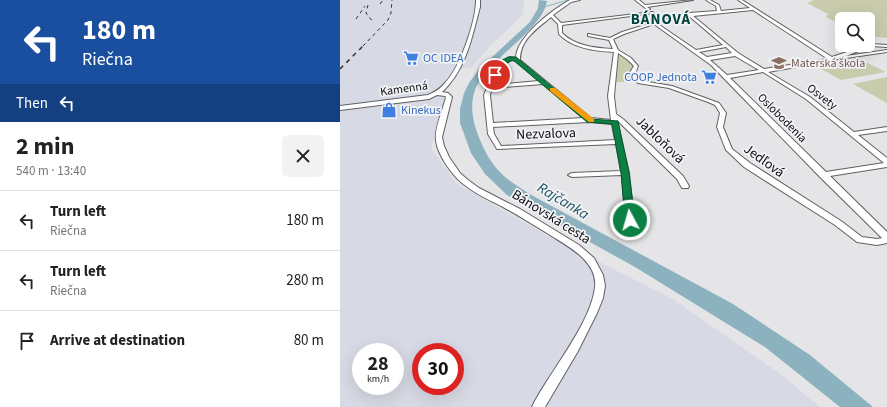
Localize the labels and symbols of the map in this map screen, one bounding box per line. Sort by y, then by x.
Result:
district label: BÁNOVÁ [631,9,691,30]
supermarket icon: OC IDEA [402,49,420,67]
place label: OC IDEA [423,50,464,67]
school or university icon: Materská škola [770,54,788,72]
place label: Materská škola [791,55,865,72]
pin [478,58,512,92]
supermarket icon: COOP Jednota [700,68,718,86]
place label: COOP Jednota [624,69,697,86]
street label: Kamenná [379,77,429,101]
street label: Osvety [803,80,841,114]
street label: Oslobodenia [753,89,811,147]
shop icon: Kinekus [380,101,398,119]
place label: Kinekus [401,102,441,119]
street label: Jabloňová [631,112,689,168]
street label: Nezvalova [516,123,576,145]
street label: Jedľová [740,139,788,183]
water label: Rajčanka [533,177,593,225]
street label: Bánovská cesta [508,185,594,249]
position arrow [609,199,651,241]
speed limit sign: 30 [412,343,464,395]

